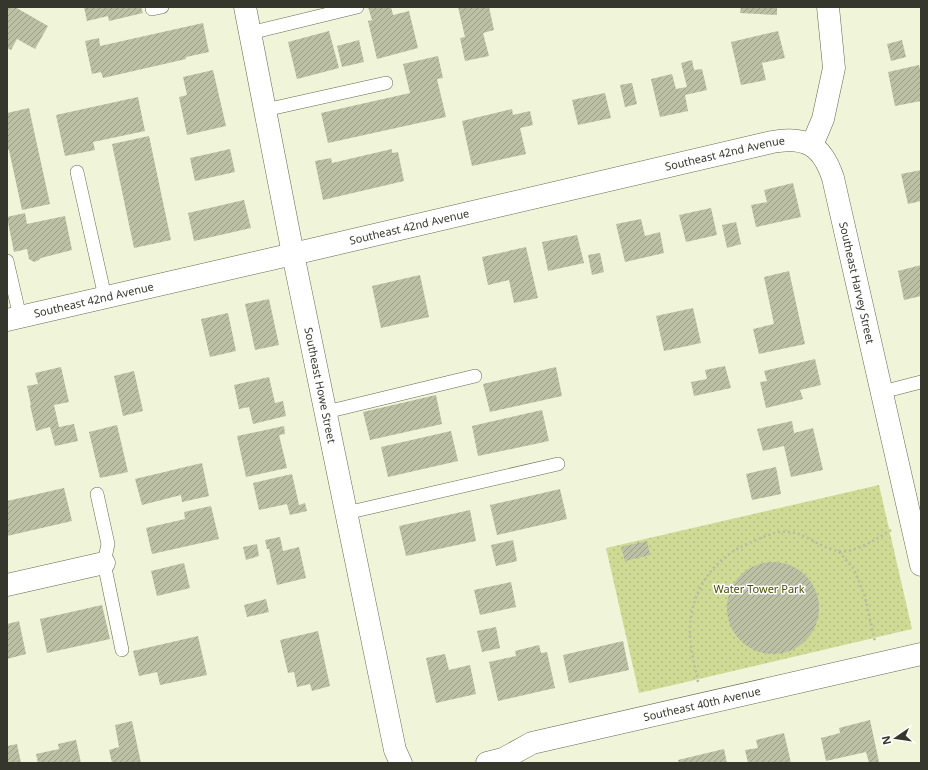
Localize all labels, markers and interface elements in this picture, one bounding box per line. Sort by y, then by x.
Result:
street label: Southeast 42nd Avenue [663,132,786,174]
street label: Southeast 42nd Avenue [348,205,471,248]
street label: Southeast Harvey Street [836,220,878,345]
street label: Southeast 42nd Avenue [32,278,155,321]
street label: Southeast Howe Street [301,326,340,444]
park label: Water Tower Park [713,581,805,596]
street label: Southeast 40th Avenue [642,683,762,724]
north arrow [876,718,916,758]
text: N [877,734,894,746]

